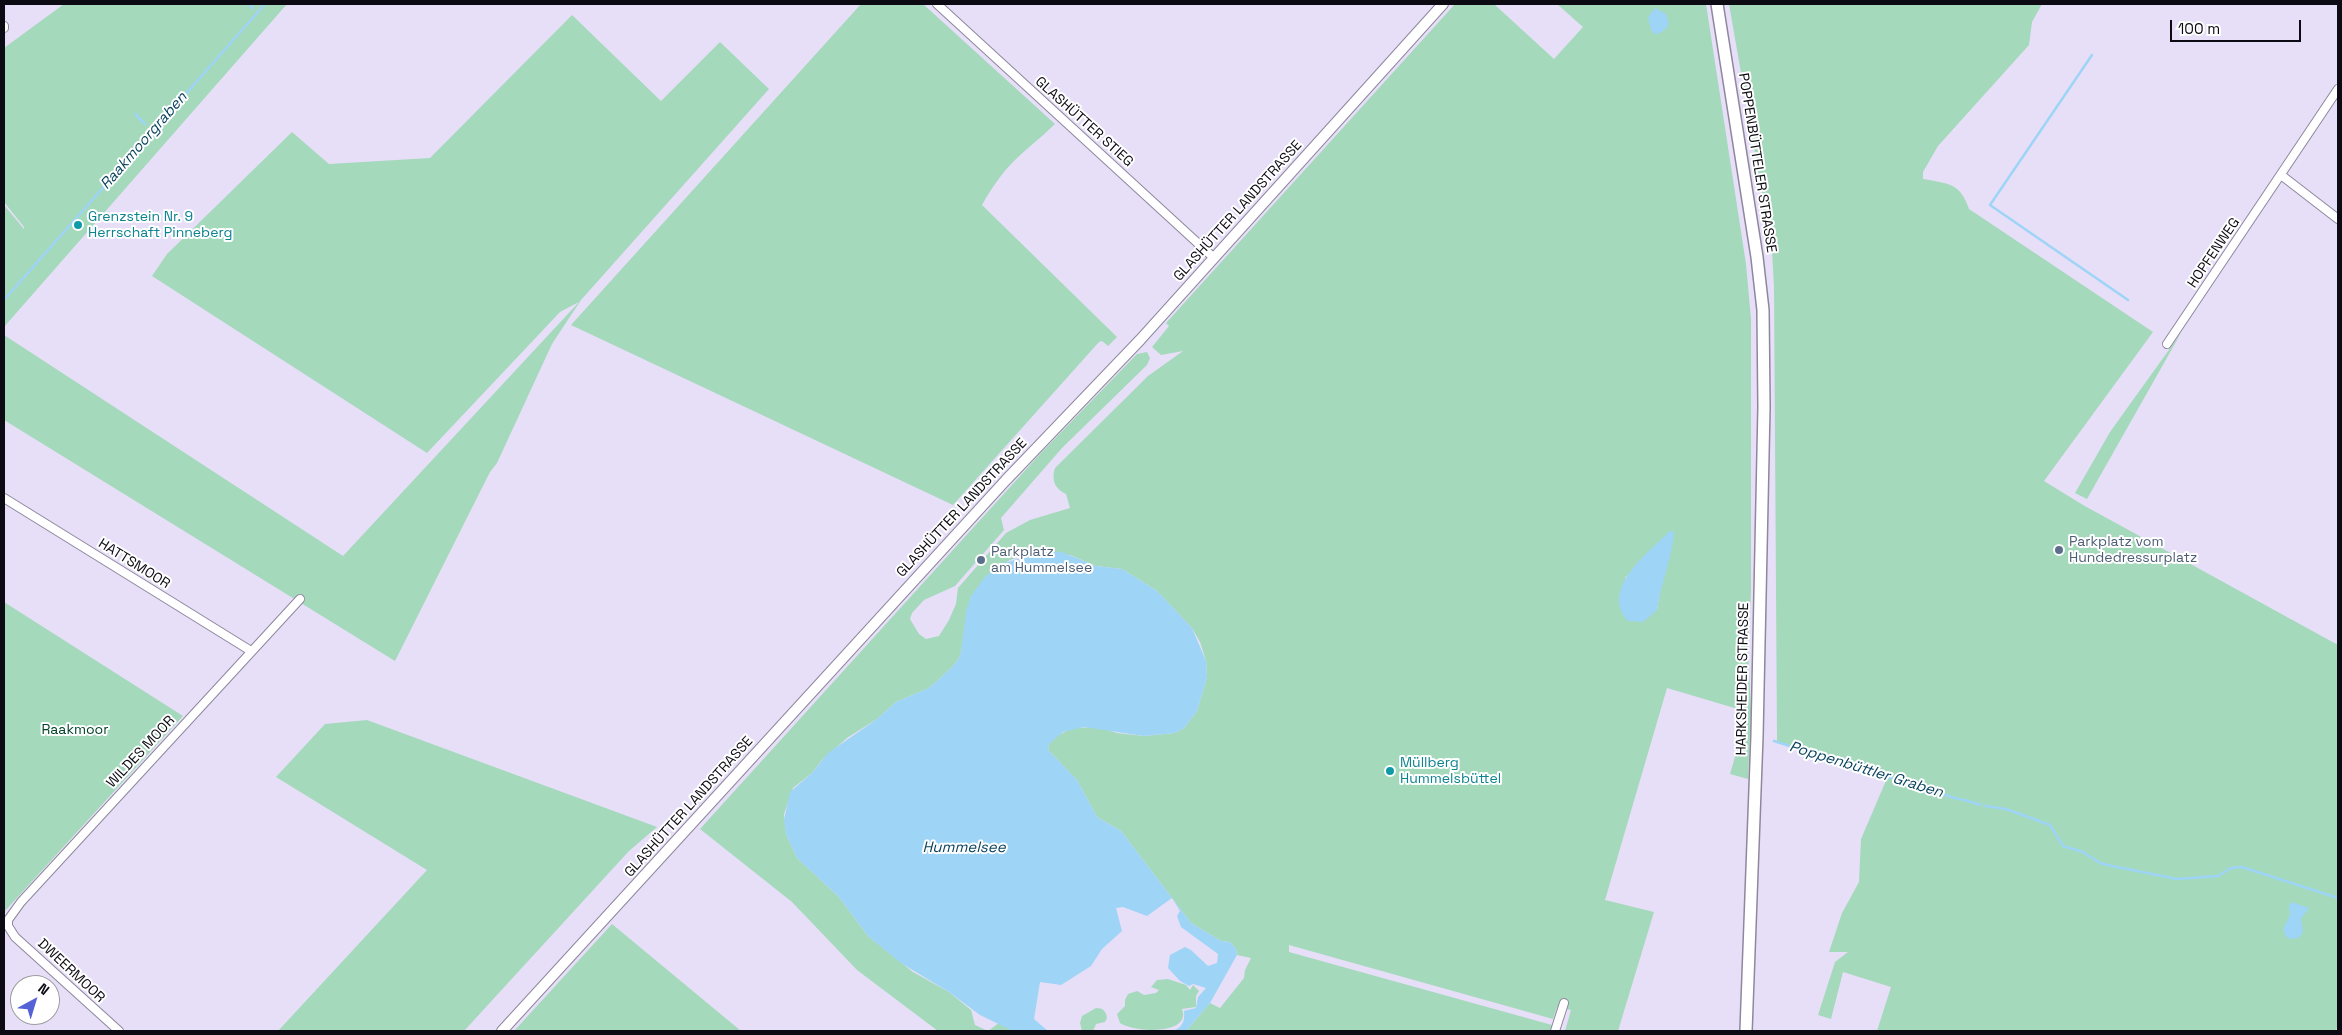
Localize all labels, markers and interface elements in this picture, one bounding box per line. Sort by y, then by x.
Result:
scale bar [2172,10,2303,42]
text: 100 m [2178,19,2220,38]
street label: POPPENBÜTTELER STRASSE [1734,72,1780,254]
street label: GLASHÜTTER STIEG [1031,73,1137,171]
water label: Raakmoorgraben [97,89,191,193]
street label: GLASHÜTTER LANDSTRASSE [1170,137,1306,285]
place label: Grenzstein Nr. 9 Herrschaft Pinneberg [88,209,232,242]
street label: HOPFENWEG [2184,215,2244,291]
marker: Grenzstein Nr. 9 Herrschaft Pinneberg [72,219,84,231]
street label: GLASHÜTTER LANDSTRASSE [893,435,1031,581]
place label: Parkplatz vom Hundedressurplatz [2069,534,2197,566]
street label: HATTSMOOR [95,535,173,593]
place label: Parkplatz am Hummelsee [991,544,1092,576]
marker: Parkplatz vom Hundedressurplatz [2053,544,2065,556]
marker: Parkplatz am Hummelsee [975,554,987,566]
street label: HARKSHEIDER STRASSE [1733,602,1753,756]
street label: WILDES MOOR [103,713,179,791]
park label: Raakmoor [41,722,109,738]
street label: GLASHÜTTER LANDSTRASSE [621,733,757,881]
water label: Poppenbüttler Graben [1787,738,1945,802]
place label: Müllberg Hummelsbüttel [1400,755,1501,788]
marker: Müllberg Hummelsbüttel [1384,765,1396,777]
water label: Hummelsee [922,839,1006,857]
street label: DWEERMOOR [34,936,108,1006]
north arrow [10,975,60,1025]
text: N [34,979,53,999]

